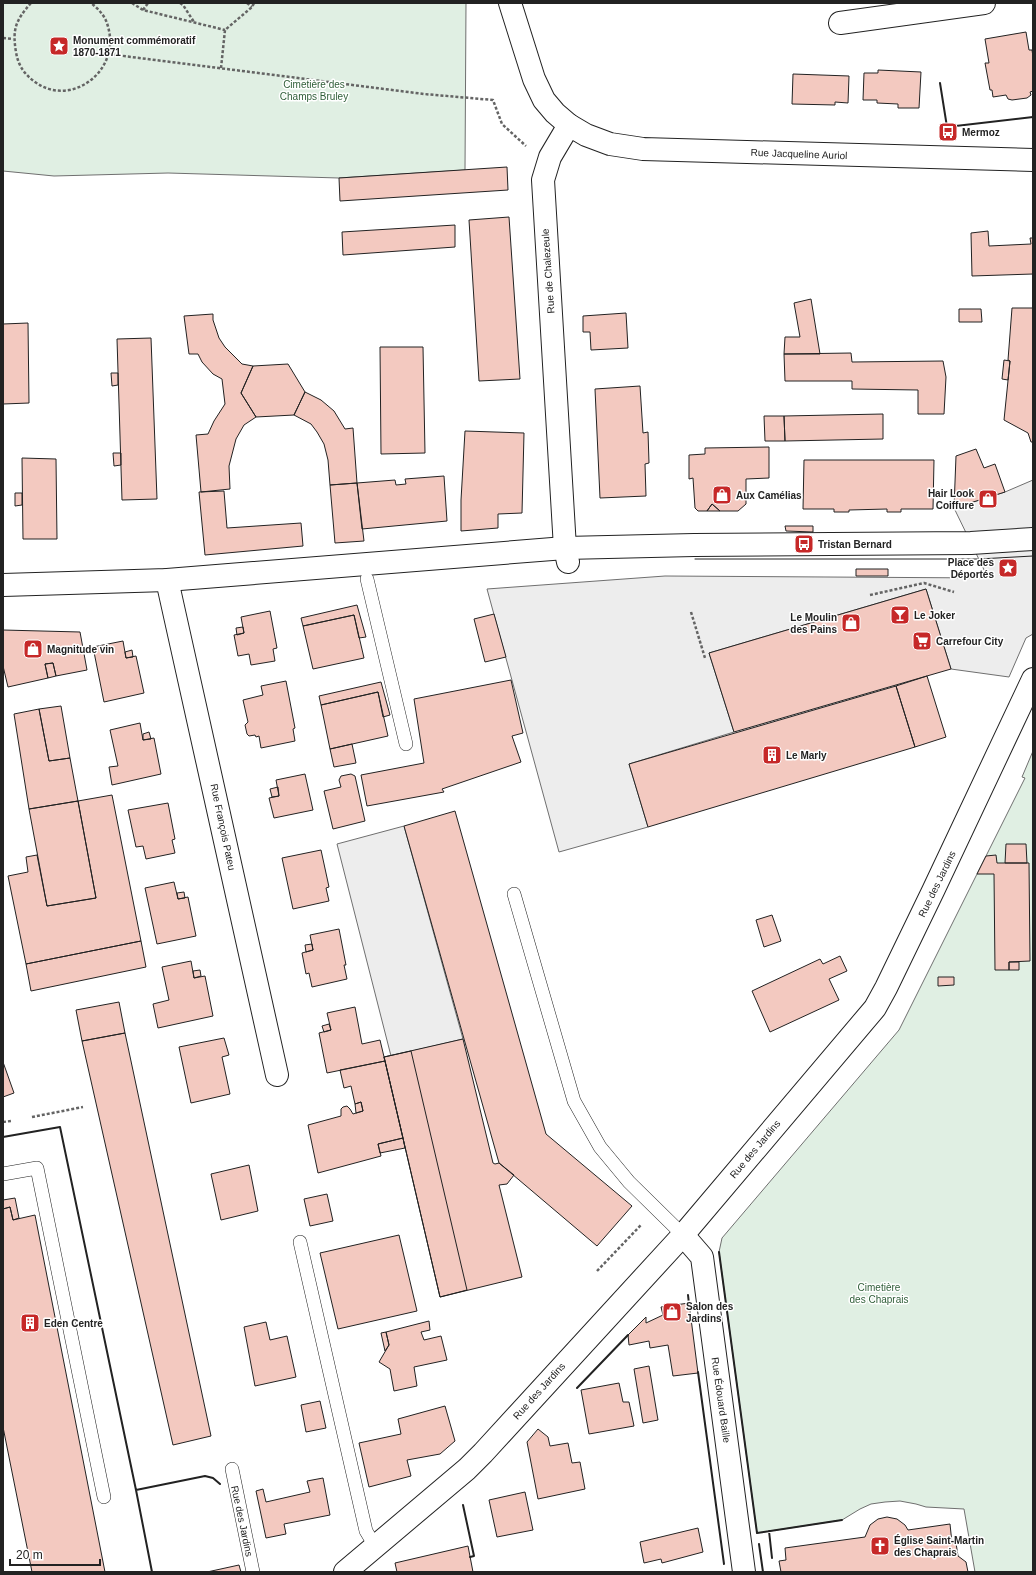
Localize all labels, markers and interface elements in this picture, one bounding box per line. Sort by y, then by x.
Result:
place icon: Monument commémoratif 1870-1871 [48,35,70,57]
place label: Monument commémoratif 1870-1871 [73,35,196,58]
park label: Cimetière des Champs Bruley [280,79,348,102]
bus stop icon: Mermoz [937,121,959,143]
place label: Mermoz [962,127,1000,138]
street label: Rue Jacqueline Auriol [750,147,848,161]
street label: Rue de Chalezeule [540,228,556,314]
shop icon: Aux Camélias [711,484,733,506]
place label: Hair Look Coiffure [928,488,974,511]
shop icon: Hair Look Coiffure [977,488,999,510]
place label: Aux Camélias [736,490,802,501]
bus stop icon: Tristan Bernard [793,533,815,555]
place label: Tristan Bernard [818,539,892,550]
place label: Place des Déportés [948,557,994,580]
place icon: Place des Déportés [997,557,1019,579]
bar icon: Le Joker [889,604,911,626]
place label: Le Joker [914,610,955,621]
place label: Le Moulin des Pains [790,612,837,635]
shop icon: Le Moulin des Pains [840,612,862,634]
supermarket icon: Carrefour City [911,630,933,652]
place label: Carrefour City [936,636,1004,647]
shop icon: Magnitude vin [22,638,44,660]
place label: Magnitude vin [47,644,114,655]
building icon: Le Marly [761,744,783,766]
place label: Le Marly [786,750,827,761]
street label: Rue François Pateu [208,783,238,871]
street label: Rue des Jardins [916,849,958,919]
street label: Rue des Jardins [728,1118,782,1180]
park label: Cimetière des Chaprais [850,1282,908,1305]
shop icon: Salon des Jardins [661,1301,683,1323]
place label: Salon des Jardins [686,1301,734,1324]
building icon: Eden Centre [19,1312,41,1334]
place label: Eden Centre [44,1318,103,1329]
street label: Rue Édouard Baille [710,1356,733,1444]
street label: Rue des Jardins [511,1360,567,1422]
street label: Rue des Jardins [229,1485,255,1557]
place label: Église Saint-Martin des Chaprais [894,1534,984,1558]
church icon: Église Saint-Martin des Chaprais [869,1535,891,1557]
scale bar [10,1541,100,1567]
text: 20 m [16,1548,43,1562]

